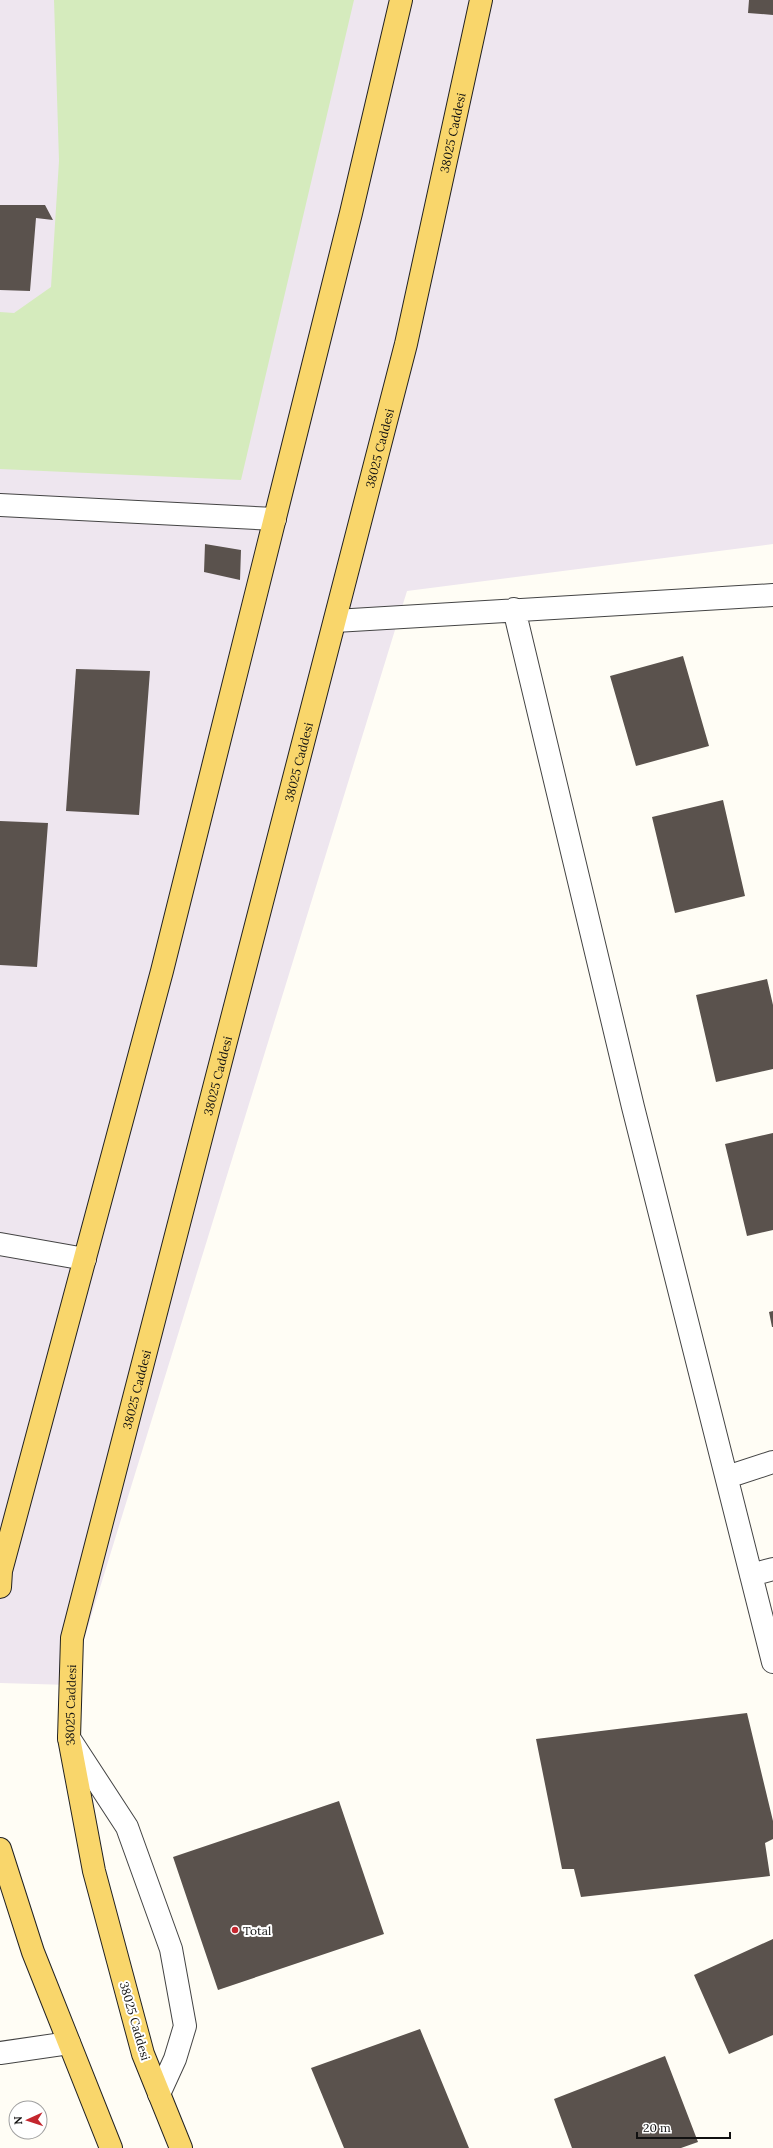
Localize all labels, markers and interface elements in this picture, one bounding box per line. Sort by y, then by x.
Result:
street label: 38025 Caddesi [436,91,468,174]
street label: 38025 Caddesi [362,407,397,489]
street label: 38025 Caddesi [281,721,316,803]
street label: 38025 Caddesi [200,1034,235,1117]
street label: 38025 Caddesi [119,1348,154,1431]
street label: 38025 Caddesi [61,1664,79,1747]
place label: Total [243,1923,271,1938]
marker: Total [230,1925,240,1935]
street label: 38025 Caddesi [117,1980,153,2062]
north arrow [8,2100,48,2140]
scale bar [637,2114,730,2140]
text: N [11,2115,25,2125]
text: 20 m [643,2120,671,2135]

